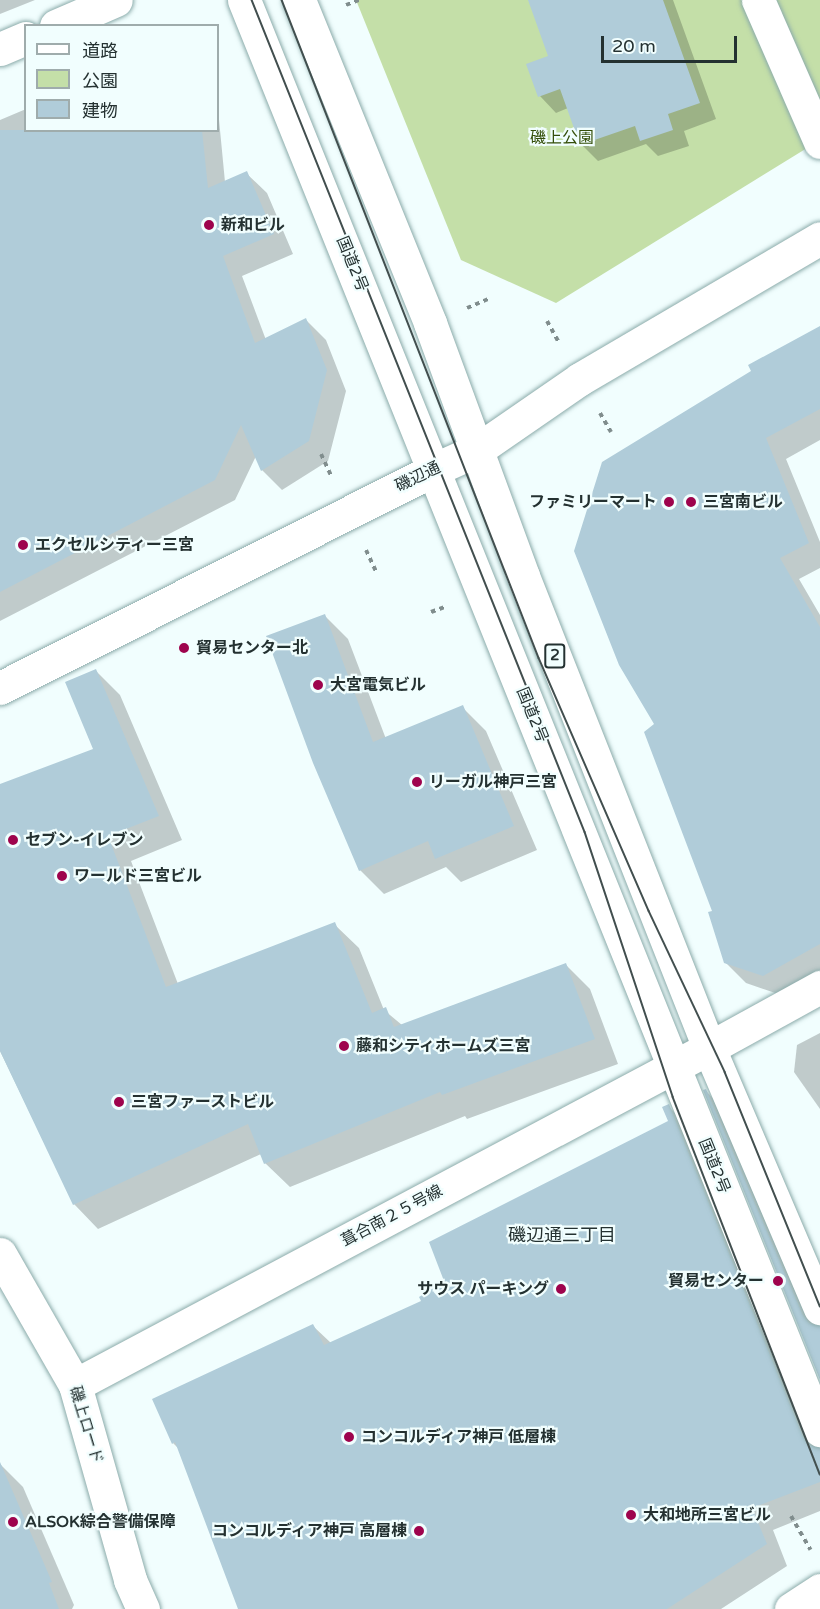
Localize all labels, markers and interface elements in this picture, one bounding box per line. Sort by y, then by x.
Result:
legend [24,24,219,132]
scale bar [604,24,740,62]
text: 20 m [612,35,656,57]
text: 道路 [82,40,118,62]
text: 公園 [82,70,118,92]
text: 建物 [82,100,118,122]
park label: 磯上公園 [530,128,594,148]
place label: 新和ビル [221,215,285,235]
marker: 新和ビル [202,218,216,232]
street label: 国道2号 [332,233,372,295]
street label: 磯辺通 [392,458,444,496]
place label: ファミリーマート [529,492,657,512]
place label: 三宮南ビル [703,492,783,512]
marker: ファミリーマート [662,495,676,509]
marker: 三宮南ビル [684,495,698,509]
place label: エクセルシティー三宮 [35,535,195,555]
marker: エクセルシティー三宮 [16,538,30,552]
place label: 貿易センター北 [196,638,308,658]
marker: 貿易センター北 [177,641,191,655]
road number: 2 [543,644,567,668]
place label: 大宮電気ビル [330,675,426,695]
marker: 大宮電気ビル [311,678,325,692]
street label: 国道2号 [512,684,552,746]
place label: リーガル神戸三宮 [429,772,557,792]
marker: リーガル神戸三宮 [410,775,424,789]
place label: セブン-イレブン [25,830,144,850]
marker: セブン-イレブン [6,833,20,847]
place label: ワールド三宮ビル [74,866,202,886]
marker: ワールド三宮ビル [55,869,69,883]
place label: 藤和シティホームズ三宮 [356,1036,532,1056]
marker: 藤和シティホームズ三宮 [337,1039,351,1053]
place label: 三宮ファーストビル [131,1092,275,1112]
marker: 三宮ファーストビル [112,1095,126,1109]
street label: 国道2号 [694,1135,734,1197]
street label: 葺合南２５号線 [338,1181,446,1251]
district label: 磯辺通三丁目 [508,1224,616,1246]
place label: 貿易センター [668,1271,764,1291]
marker: 貿易センター [769,1272,787,1290]
place label: サウス パーキング [417,1279,549,1299]
marker: サウス パーキング [554,1282,568,1296]
street label: 磯上ロード [65,1384,107,1466]
place label: コンコルディア神戸 低層棟 [361,1427,557,1447]
marker: コンコルディア神戸 低層棟 [342,1430,356,1444]
place label: 大和地所三宮ビル [643,1505,771,1525]
marker: 大和地所三宮ビル [624,1508,638,1522]
place label: ALSOK綜合警備保障 [25,1512,176,1532]
marker: ALSOK綜合警備保障 [6,1515,20,1529]
place label: コンコルディア神戸 高層棟 [211,1521,407,1541]
marker: コンコルディア神戸 高層棟 [412,1524,426,1538]

